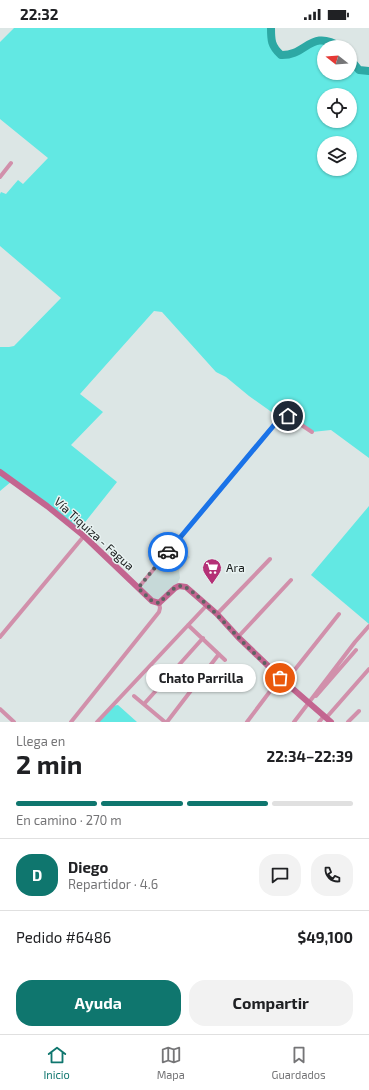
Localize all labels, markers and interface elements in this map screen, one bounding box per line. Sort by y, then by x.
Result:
text: 22:32 [20,5,59,23]
north arrow [317,40,357,80]
map controls [317,40,357,176]
button: locate [317,88,357,128]
button: layers [317,136,357,176]
pin [271,399,305,433]
icon: home [277,405,299,427]
street label: Vía Tiquiza - Fagua [52,494,137,573]
courier [148,532,188,572]
icon: car [157,541,179,563]
supermarket icon: Ara [201,557,223,585]
place label: Ara [226,560,245,574]
pin [263,661,297,695]
callout: Chato Parrilla [146,664,256,692]
icon: bag [269,667,291,689]
text: Chato Parrilla [159,670,243,686]
text: Llega en [16,733,65,749]
text: 22:34–22:39 [267,747,353,765]
text: 2 min [16,748,82,779]
text: En camino · 270 m [16,812,122,828]
button: chat [259,854,301,896]
button: phone [311,854,353,896]
text: Diego [68,858,108,876]
text: D [32,866,42,884]
text: Repartidor · 4.6 [68,876,158,892]
text: Pedido #6486 [16,928,111,946]
text: $49,100 [298,928,353,946]
button: Ayuda [16,980,181,1026]
button: Compartir [189,980,353,1026]
tab: Inicio [43,1044,70,1081]
tab: Mapa [157,1044,185,1081]
tab: Guardados [272,1044,326,1081]

